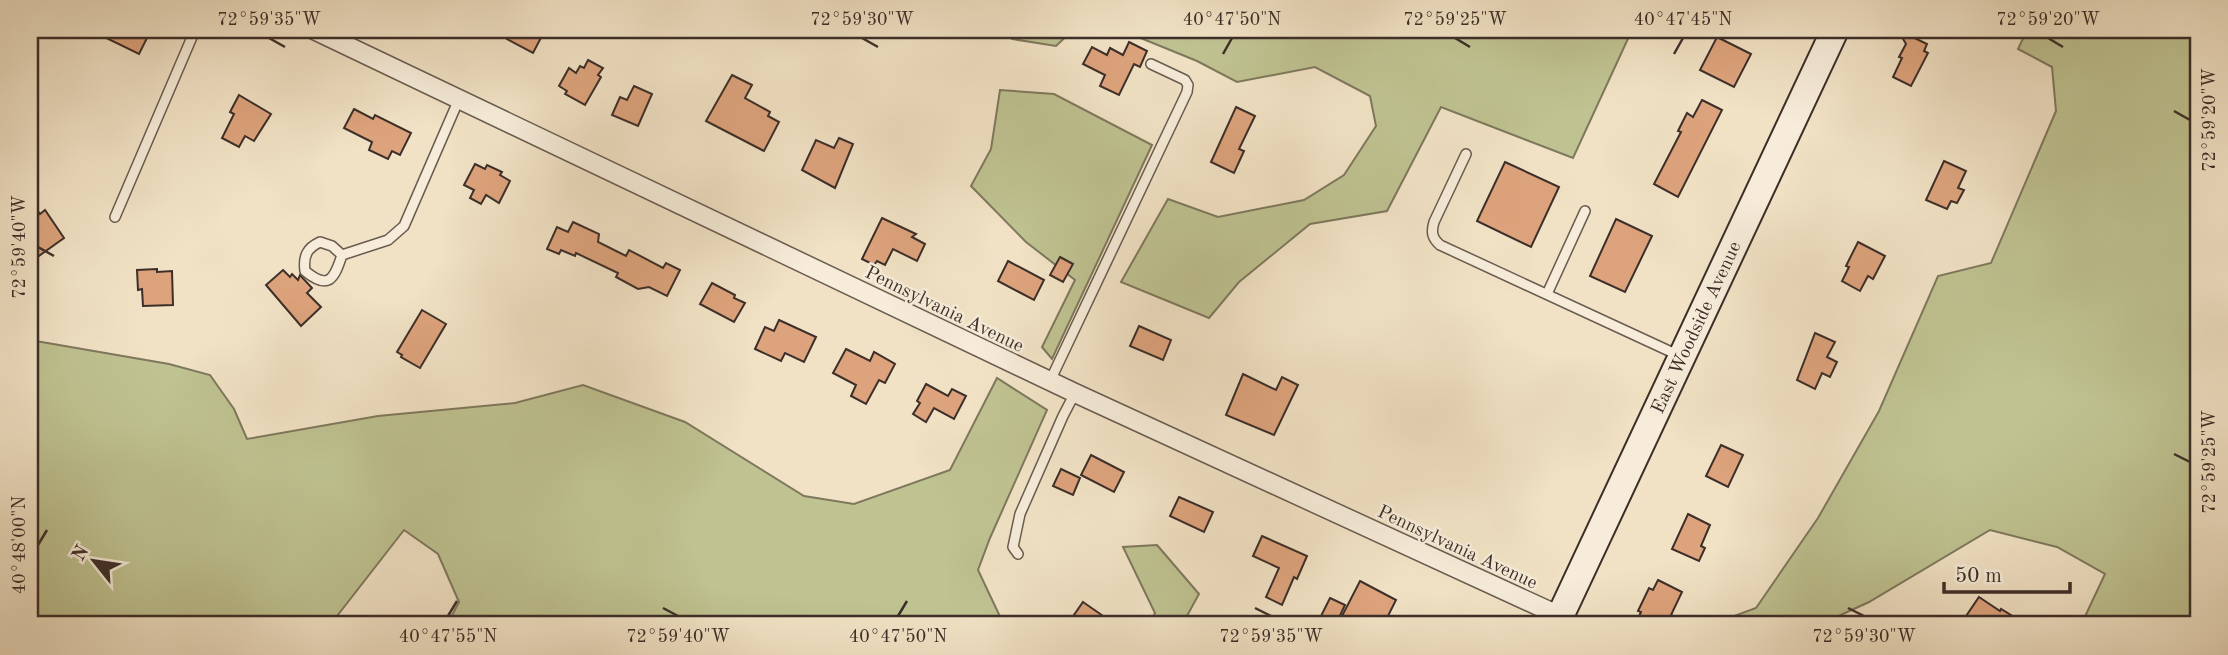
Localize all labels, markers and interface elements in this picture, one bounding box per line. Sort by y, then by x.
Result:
text: 72°59'35"W [217,11,321,29]
text: 72°59'30"W [810,11,914,29]
text: 40°47'50"N [1183,11,1281,29]
text: 72°59'25"W [1403,11,1507,29]
text: 40°47'45"N [1634,11,1732,29]
text: 72°59'20"W [1996,11,2100,29]
text: 72°59'20"W [2201,68,2219,172]
text: 72°59'40"W [11,195,29,299]
street label: East Woodside Avenue [1649,239,1746,417]
street label: Pennsylvania Avenue [862,264,1026,357]
text: 72°59'25"W [2201,410,2219,514]
text: 40°48'00"N [11,496,29,594]
street label: Pennsylvania Avenue [1374,503,1540,594]
north arrow [60,526,130,596]
text: N [70,542,94,565]
scale bar [1944,550,2070,594]
text: 50 m [1955,566,2002,587]
text: 40°47'55"N [399,628,497,646]
text: 72°59'40"W [626,628,730,646]
text: 40°47'50"N [849,628,947,646]
text: 72°59'35"W [1219,628,1323,646]
text: 72°59'30"W [1812,628,1916,646]

